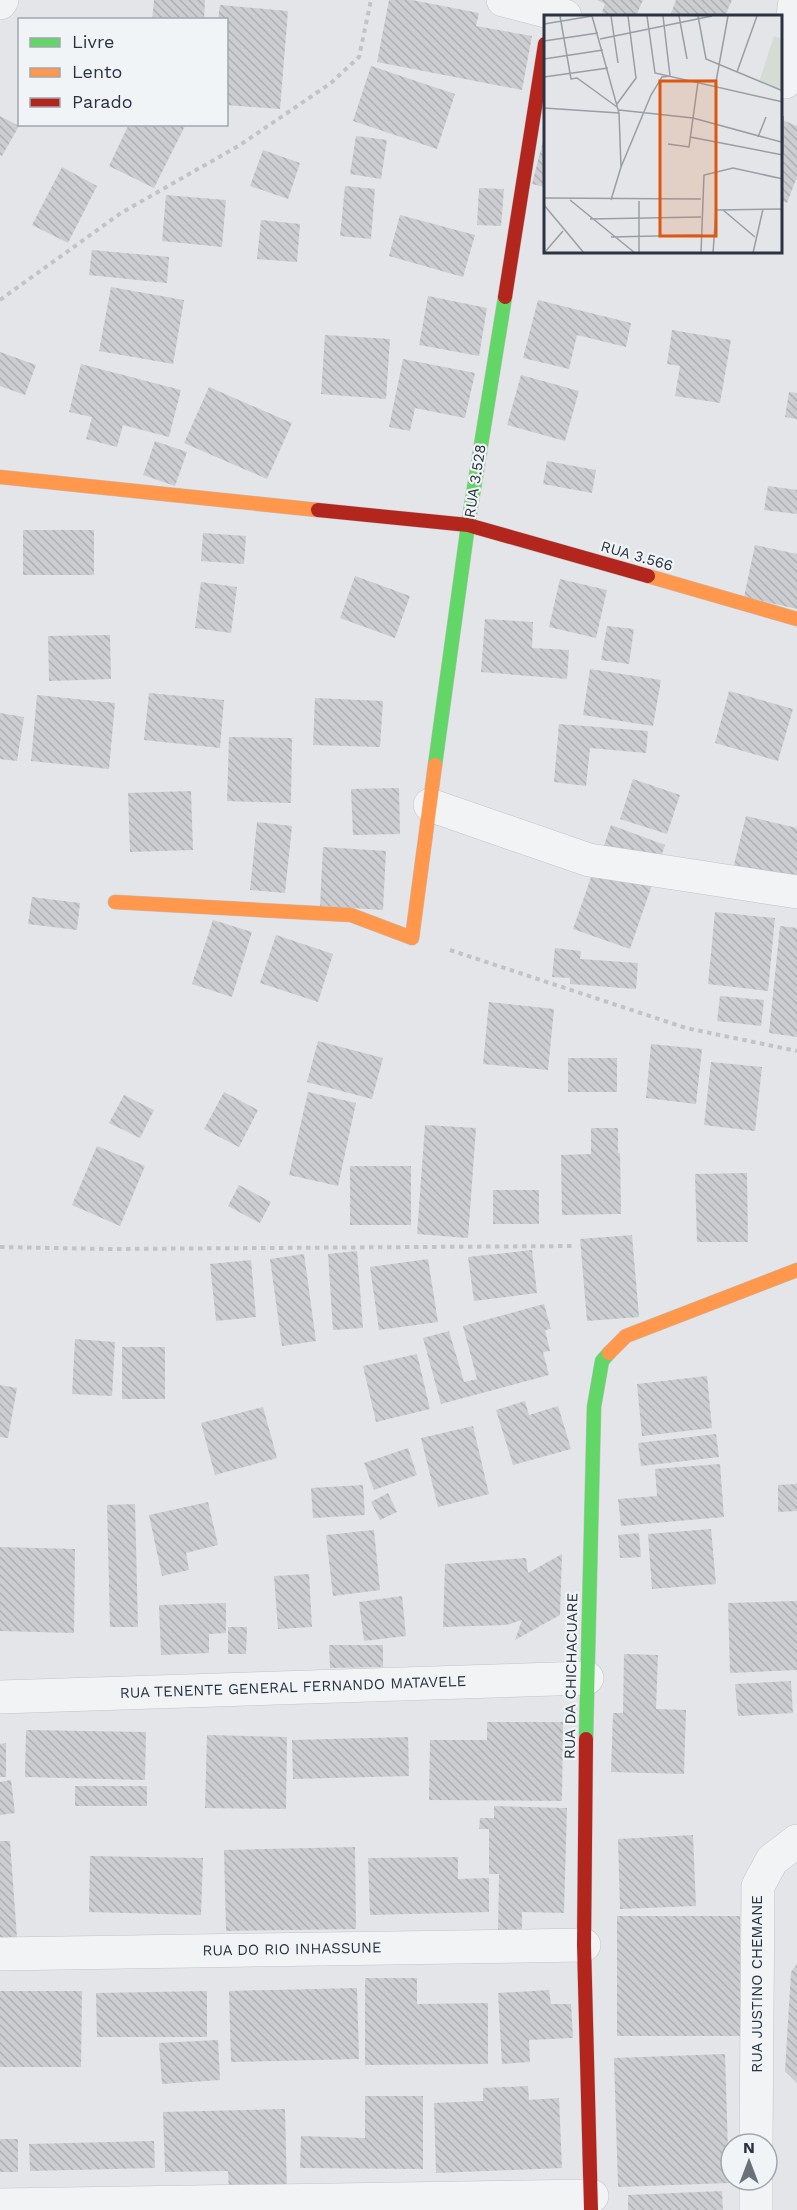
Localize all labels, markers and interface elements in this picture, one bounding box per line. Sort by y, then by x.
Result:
inset map [544,15,782,254]
legend [18,18,228,126]
text: Livre [72,31,114,52]
text: Lento [72,61,122,82]
text: Parado [72,91,133,112]
street label: RUA 3.528 [460,443,490,519]
street label: RUA 3.566 [599,537,675,575]
street label: RUA DA CHICHACUARE [561,1593,581,1759]
street label: RUA TENENTE GENERAL FERNANDO MATAVELE [120,1672,466,1702]
street label: RUA JUSTINO CHEMANE [748,1895,766,2073]
street label: RUA DO RIO INHASSUNE [202,1938,382,1960]
north arrow [719,2132,779,2192]
text: N [743,2138,755,2157]

